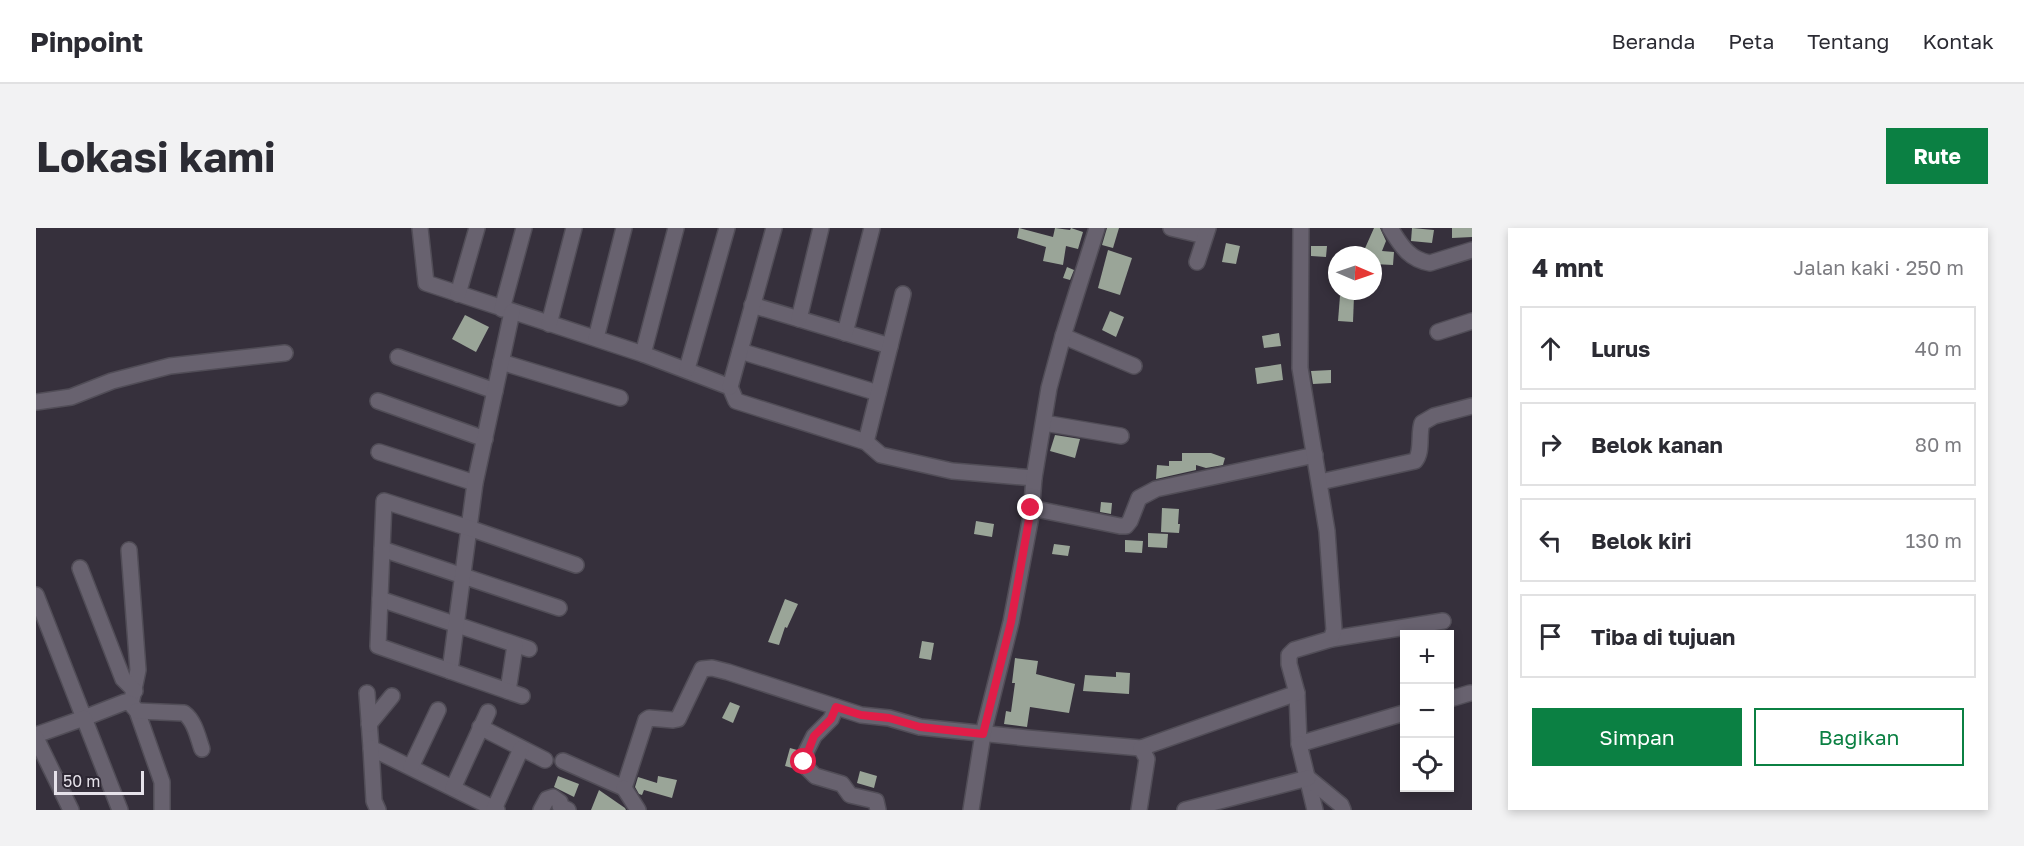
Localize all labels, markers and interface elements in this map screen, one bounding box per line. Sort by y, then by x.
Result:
text: Pinpoint [30,25,143,58]
text: Beranda [1612,28,1695,54]
text: Peta [1728,28,1774,54]
text: Tentang [1807,28,1889,54]
text: Kontak [1922,28,1994,54]
button: Rute [1886,128,1988,184]
text: Lokasi kami [36,131,276,181]
north arrow [1328,246,1382,300]
text: 4 mnt [1532,252,1604,283]
text: Jalan kaki · 250 m [1793,255,1964,279]
icon: ahead [1534,332,1567,365]
text: Lurus [1591,335,1650,362]
text: 40 m [1915,336,1962,360]
icon: right [1534,428,1567,461]
text: Belok kanan [1591,431,1723,458]
text: 80 m [1915,432,1962,456]
route end [1017,494,1043,520]
icon: left [1534,524,1567,557]
text: Belok kiri [1591,527,1692,554]
text: 130 m [1906,528,1962,552]
icon: arrive [1534,620,1567,653]
text: Tiba di tujuan [1591,623,1735,650]
map controls [1400,630,1454,792]
button: + [1400,630,1454,684]
button: − [1400,684,1454,738]
button: Simpan [1532,708,1742,766]
button: Bagikan [1754,708,1964,766]
button: locate [1400,738,1454,792]
route start [790,748,816,774]
scale bar [54,768,144,796]
text: 50 m [63,771,100,791]

